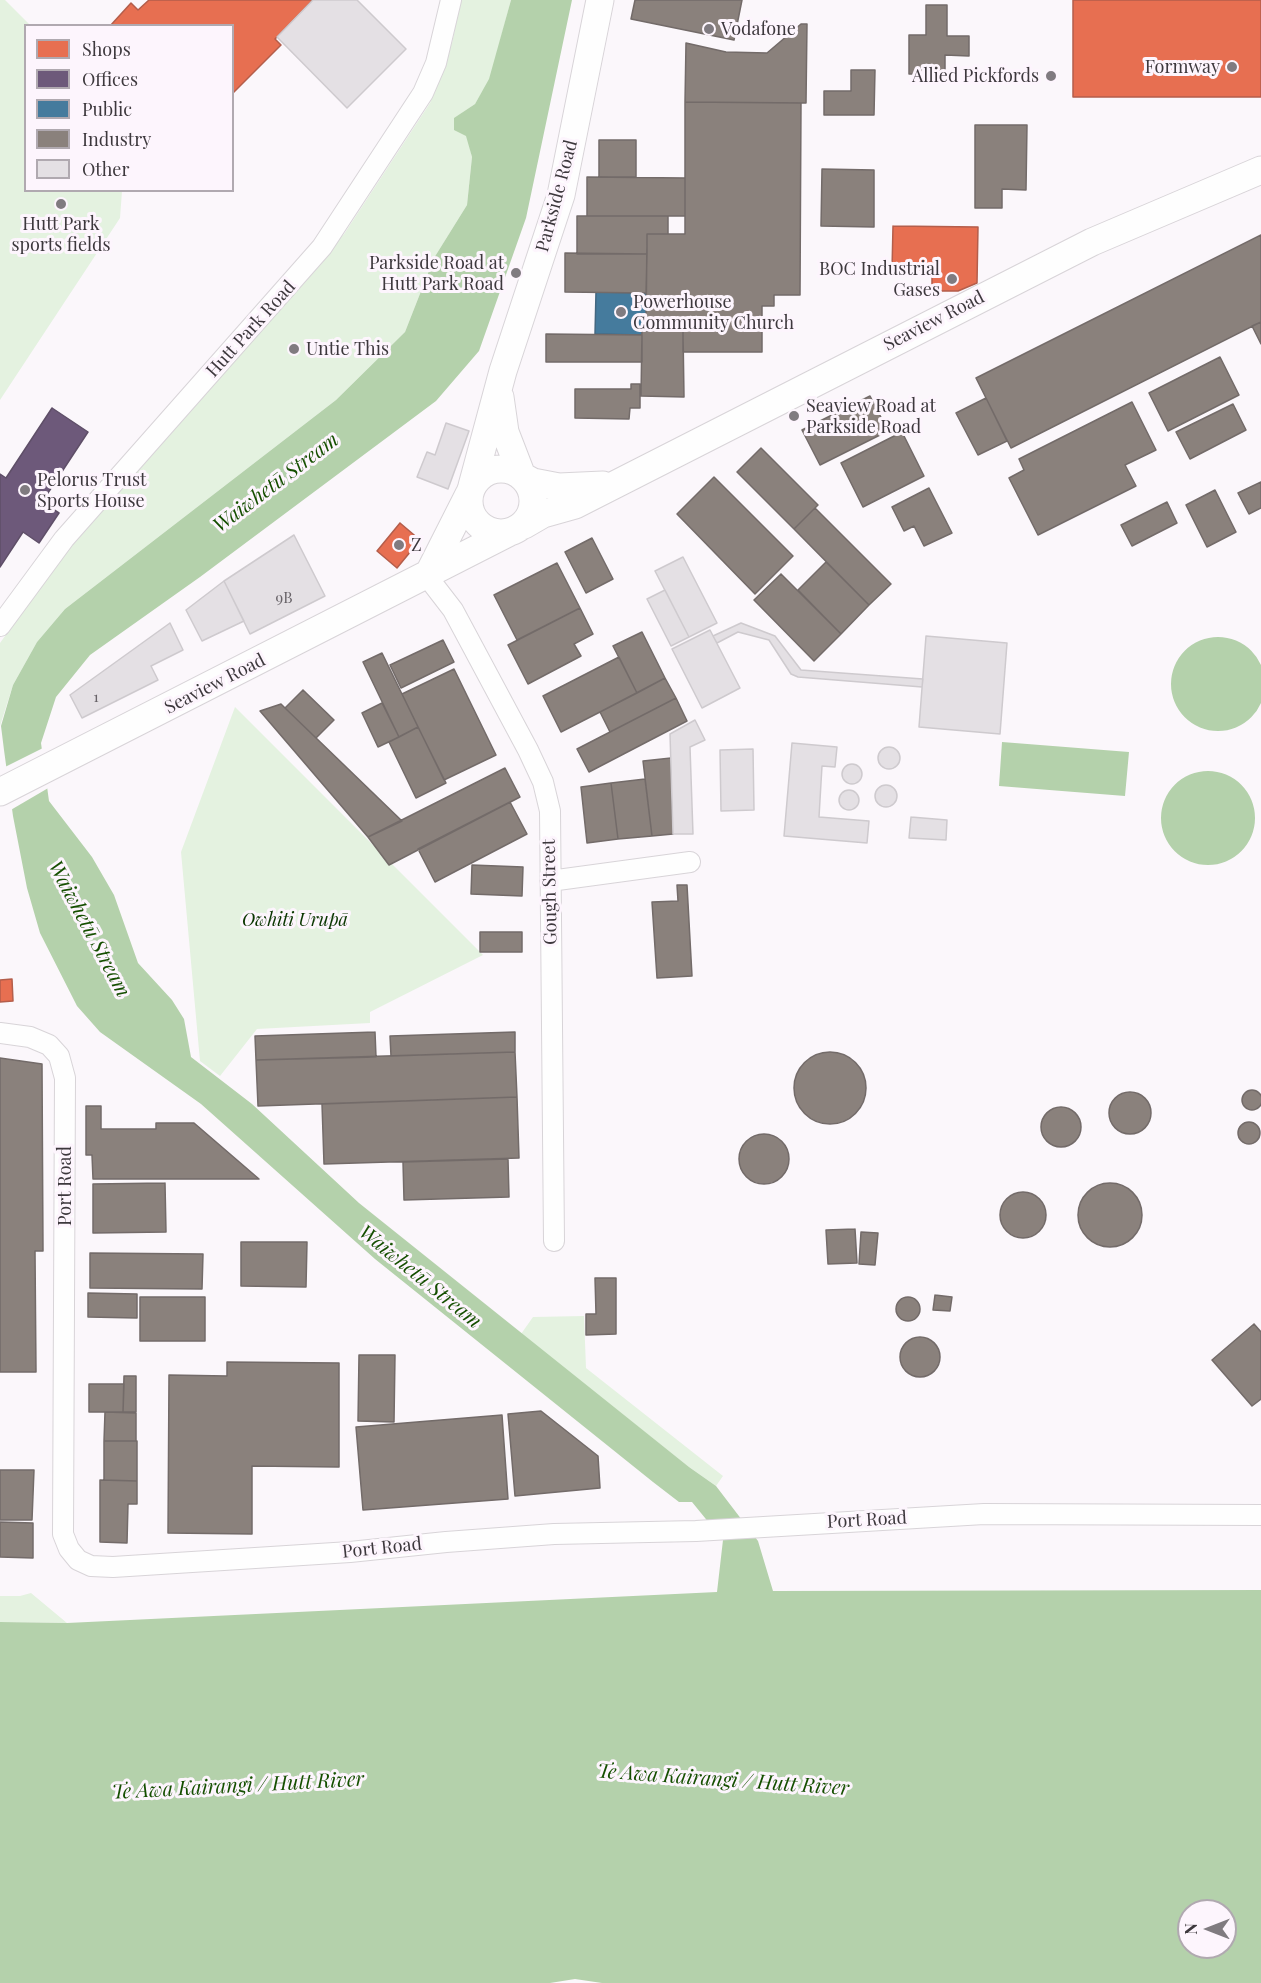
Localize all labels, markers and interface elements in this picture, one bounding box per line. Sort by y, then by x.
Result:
place label: Vodafone [721,18,796,40]
marker: Vodafone [702,22,716,36]
legend [24,24,234,192]
text: Shops [82,37,131,61]
place label: Formway [1145,56,1220,78]
marker: Formway [1225,60,1239,74]
place label: Allied Pickfords [912,65,1039,87]
text: Offices [82,67,138,91]
marker: Allied Pickfords [1044,69,1058,83]
text: Public [82,97,132,121]
text: Industry [82,127,151,151]
street label: Parkside Road [532,138,582,254]
text: Other [82,157,129,181]
marker: Hutt Park sports fields [54,197,68,211]
place label: Hutt Park sports fields [11,213,111,256]
place label: Parkside Road at Hutt Park Road [369,252,504,294]
place label: BOC Industrial Gases [819,258,940,300]
marker: Parkside Road at Hutt Park Road [509,266,523,280]
marker: BOC Industrial Gases [945,272,959,286]
street label: Hutt Park Road [202,276,300,382]
street label: Seaview Road [880,286,988,356]
place label: Powerhouse Community Church [633,291,794,334]
marker: Powerhouse Community Church [614,305,628,319]
place label: Untie This [306,338,389,360]
marker: Untie This [287,342,301,356]
place label: Seaview Road at Parkside Road [806,395,936,438]
marker: Seaview Road at Parkside Road [787,409,801,423]
water label: Waiwhetū Stream [209,428,343,538]
place label: Pelorus Trust Sports House [37,469,146,512]
marker: Pelorus Trust Sports House [18,483,32,497]
place label: Z [411,534,422,556]
marker: Z [392,538,406,552]
house number: 9B [276,589,292,607]
street label: Seaview Road [161,649,269,719]
house number: 1 [93,688,99,706]
street label: Gough Street [538,839,562,945]
water label: Waiwhetū Stream [43,857,135,1001]
park label: Owhiti Urupā [242,909,348,931]
street label: Port Road [54,1146,76,1226]
water label: Waiwhetū Stream [354,1220,486,1334]
street label: Port Road [826,1507,908,1533]
street label: Port Road [341,1533,423,1563]
water label: Te Awa Kairangi / Hutt River [596,1759,850,1801]
water label: Te Awa Kairangi / Hutt River [111,1767,365,1805]
north arrow [1177,1899,1237,1959]
text: N [1180,1923,1201,1935]

